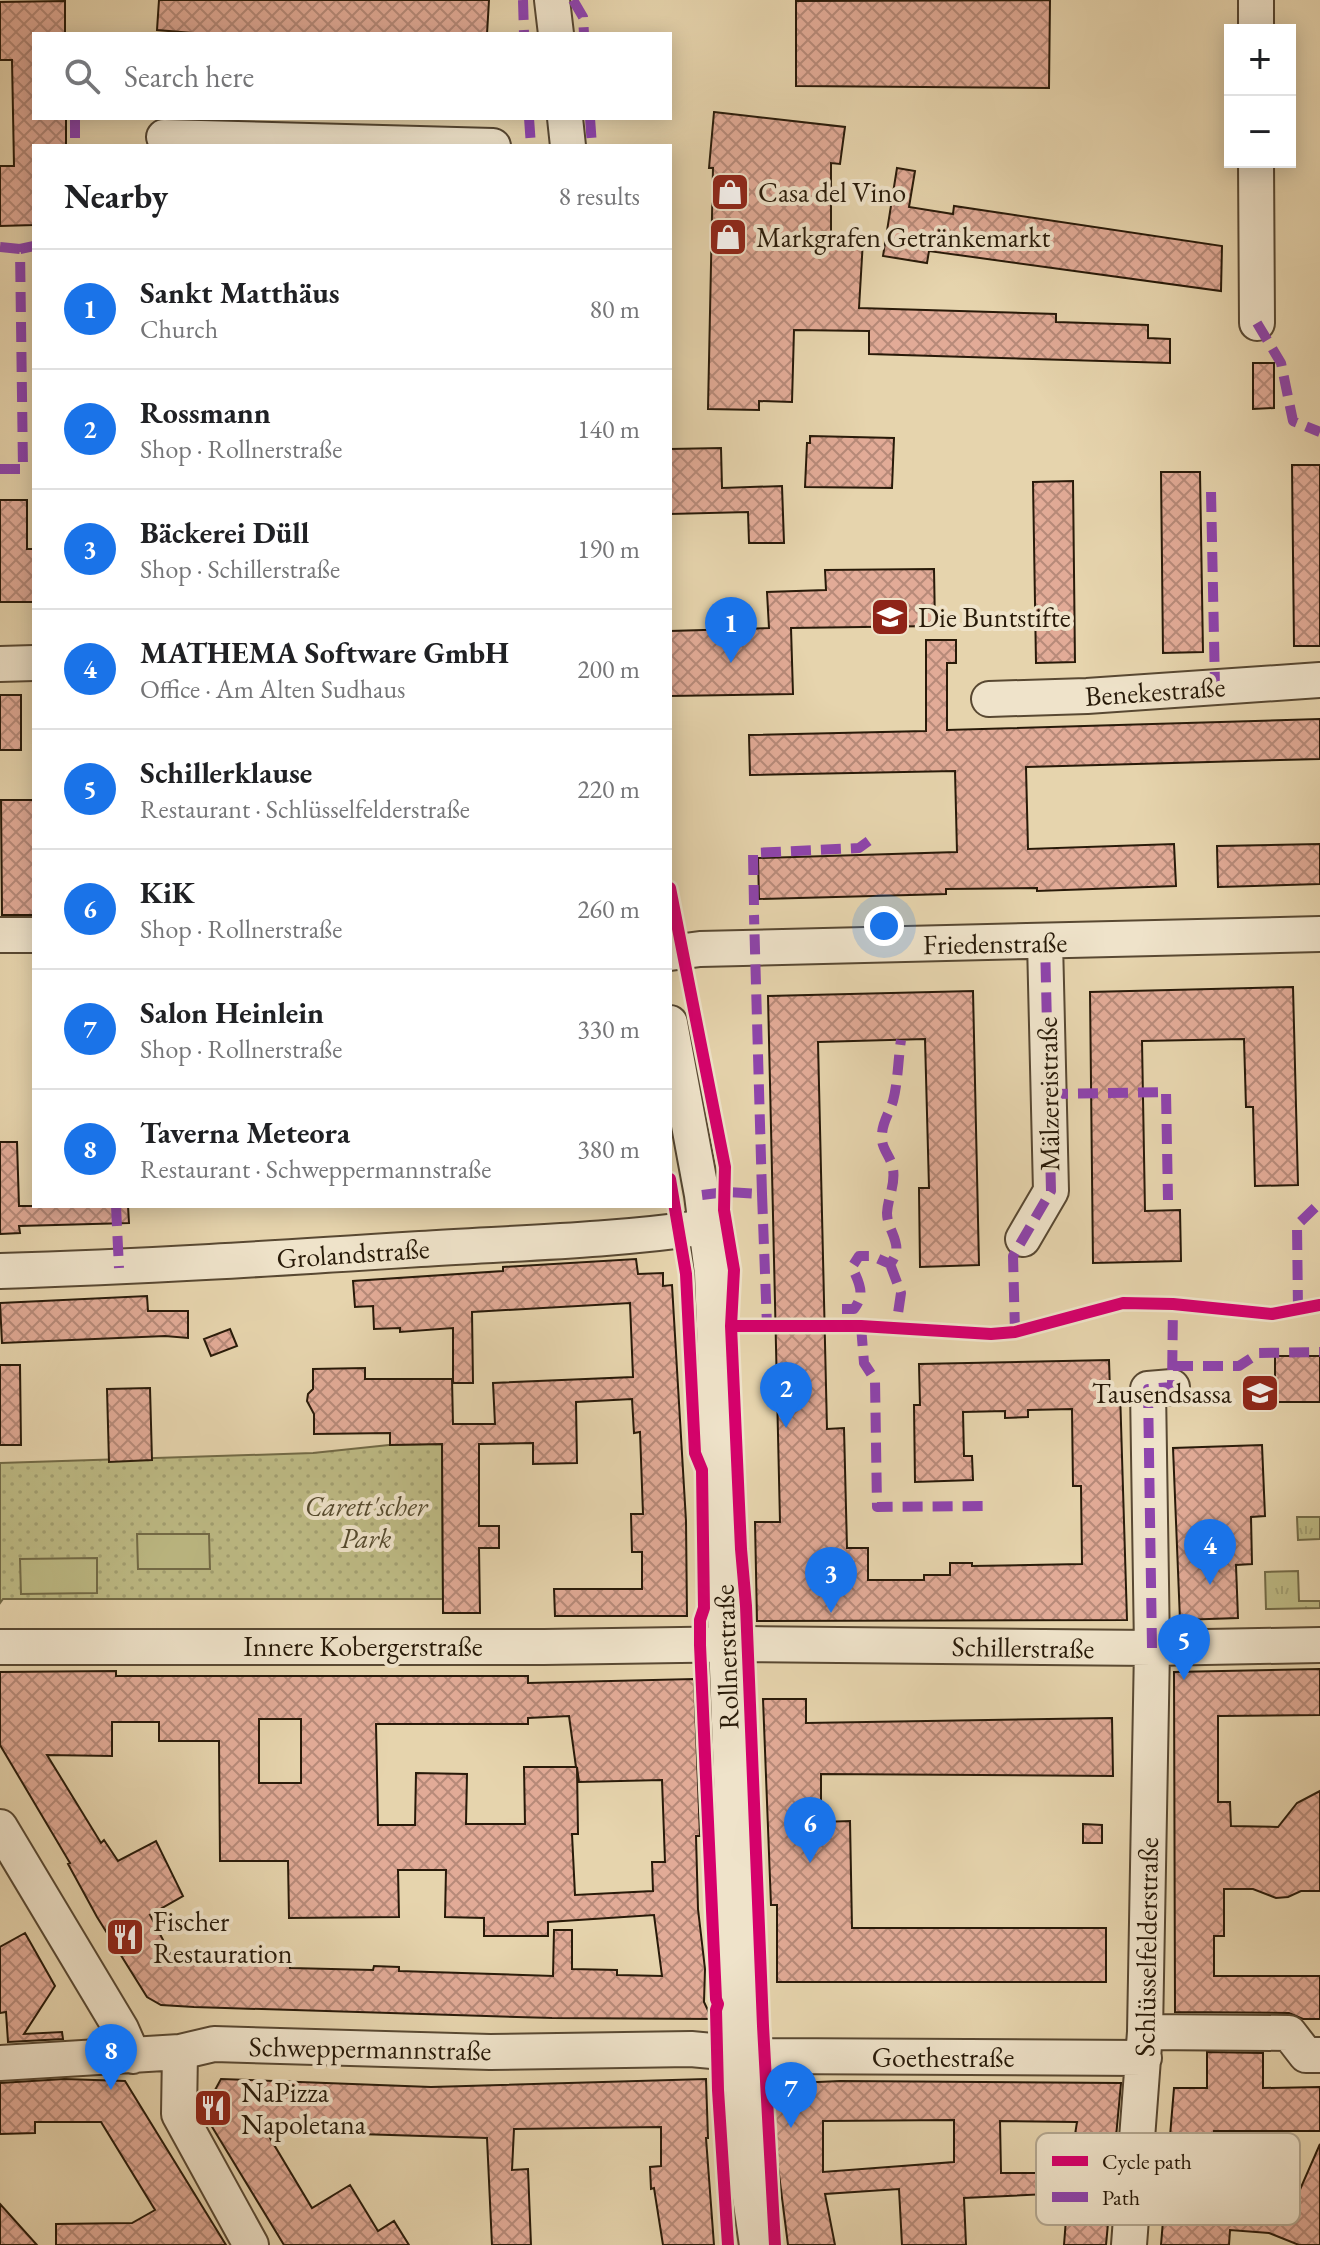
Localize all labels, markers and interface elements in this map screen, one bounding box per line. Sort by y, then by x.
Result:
map controls [1224,24,1296,168]
button: + [1224,24,1296,96]
search box [32,32,672,120]
icon: search [60,54,104,98]
text: Search here [124,57,254,96]
button: − [1224,96,1296,168]
shop icon: Casa del Vino [709,171,751,213]
text: Nearby [64,174,168,218]
place label: Casa del Vino [758,174,906,210]
text: 8 results [559,179,640,213]
shop icon: Markgrafen Getränkemarkt [707,216,749,258]
place label: Markgrafen Getränkemarkt [756,219,1050,255]
text: Sankt Matthäus [140,273,339,312]
text: 1 [83,292,97,326]
text: 80 m [590,292,640,326]
text: Church [140,312,218,346]
text: Rossmann [140,393,271,432]
text: 2 [83,412,97,446]
text: 140 m [577,412,640,446]
text: Shop · Rollnerstraße [140,432,342,466]
text: Bäckerei Düll [140,513,309,552]
text: 3 [83,532,97,566]
text: 190 m [577,532,640,566]
text: Shop · Schillerstraße [140,552,340,586]
school or university icon: Die Buntstifte [869,596,911,638]
pin: 1 [705,597,757,663]
place label: Die Buntstifte [918,599,1071,635]
text: MATHEMA Software GmbH [140,633,509,672]
text: 4 [83,652,97,686]
text: 200 m [577,652,640,686]
street label: Benekestraße [1084,668,1226,714]
text: Office · Am Alten Sudhaus [140,672,406,706]
text: Schillerklause [140,753,312,792]
text: 5 [83,772,97,806]
text: 220 m [577,772,640,806]
text: Restaurant · Schlüsselfelderstraße [140,792,470,826]
text: KiK [140,873,195,912]
text: 6 [83,892,97,926]
text: 260 m [577,892,640,926]
your location [864,906,904,946]
text: Shop · Rollnerstraße [140,912,342,946]
street label: Friedenstraße [922,924,1068,962]
text: Salon Heinlein [140,993,324,1032]
text: 7 [83,1012,97,1046]
text: 330 m [577,1012,640,1046]
street label: Mälzereistraße [1029,1016,1067,1172]
text: Shop · Rollnerstraße [140,1032,342,1066]
text: Taverna Meteora [140,1113,350,1152]
text: 8 [83,1132,97,1166]
text: 380 m [577,1132,640,1166]
text: Restaurant · Schweppermannstraße [140,1152,491,1186]
street label: Grolandstraße [275,1230,431,1276]
pin: 2 [760,1362,812,1428]
school or university icon: Tausendsassa [1239,1372,1281,1414]
place label: Tausendsassa [1092,1375,1233,1411]
park label: Carett'scher Park [305,1488,429,1556]
pin: 4 [1184,1519,1236,1585]
pin: 3 [805,1547,857,1613]
street label: Rollnerstraße [705,1584,747,1730]
pin: 5 [1158,1614,1210,1680]
street label: Innere Kobergerstraße [243,1628,483,1664]
street label: Schillerstraße [951,1628,1095,1666]
pin: 6 [784,1797,836,1863]
street label: Schlüsselfelderstraße [1126,1837,1166,2057]
place label: Fischer Restauration [153,1903,293,1971]
restaurant icon: Fischer Restauration [104,1916,146,1958]
pin: 8 [85,2024,137,2090]
street label: Schweppermannstraße [248,2028,492,2068]
street label: Goethestraße [872,2039,1014,2075]
pin: 7 [765,2062,817,2128]
place label: NaPizza Napoletana [241,2074,367,2142]
restaurant icon: NaPizza Napoletana [192,2087,234,2129]
legend [1036,2133,1300,2225]
text: Cycle path [1102,2147,1192,2176]
text: Path [1102,2183,1140,2212]

